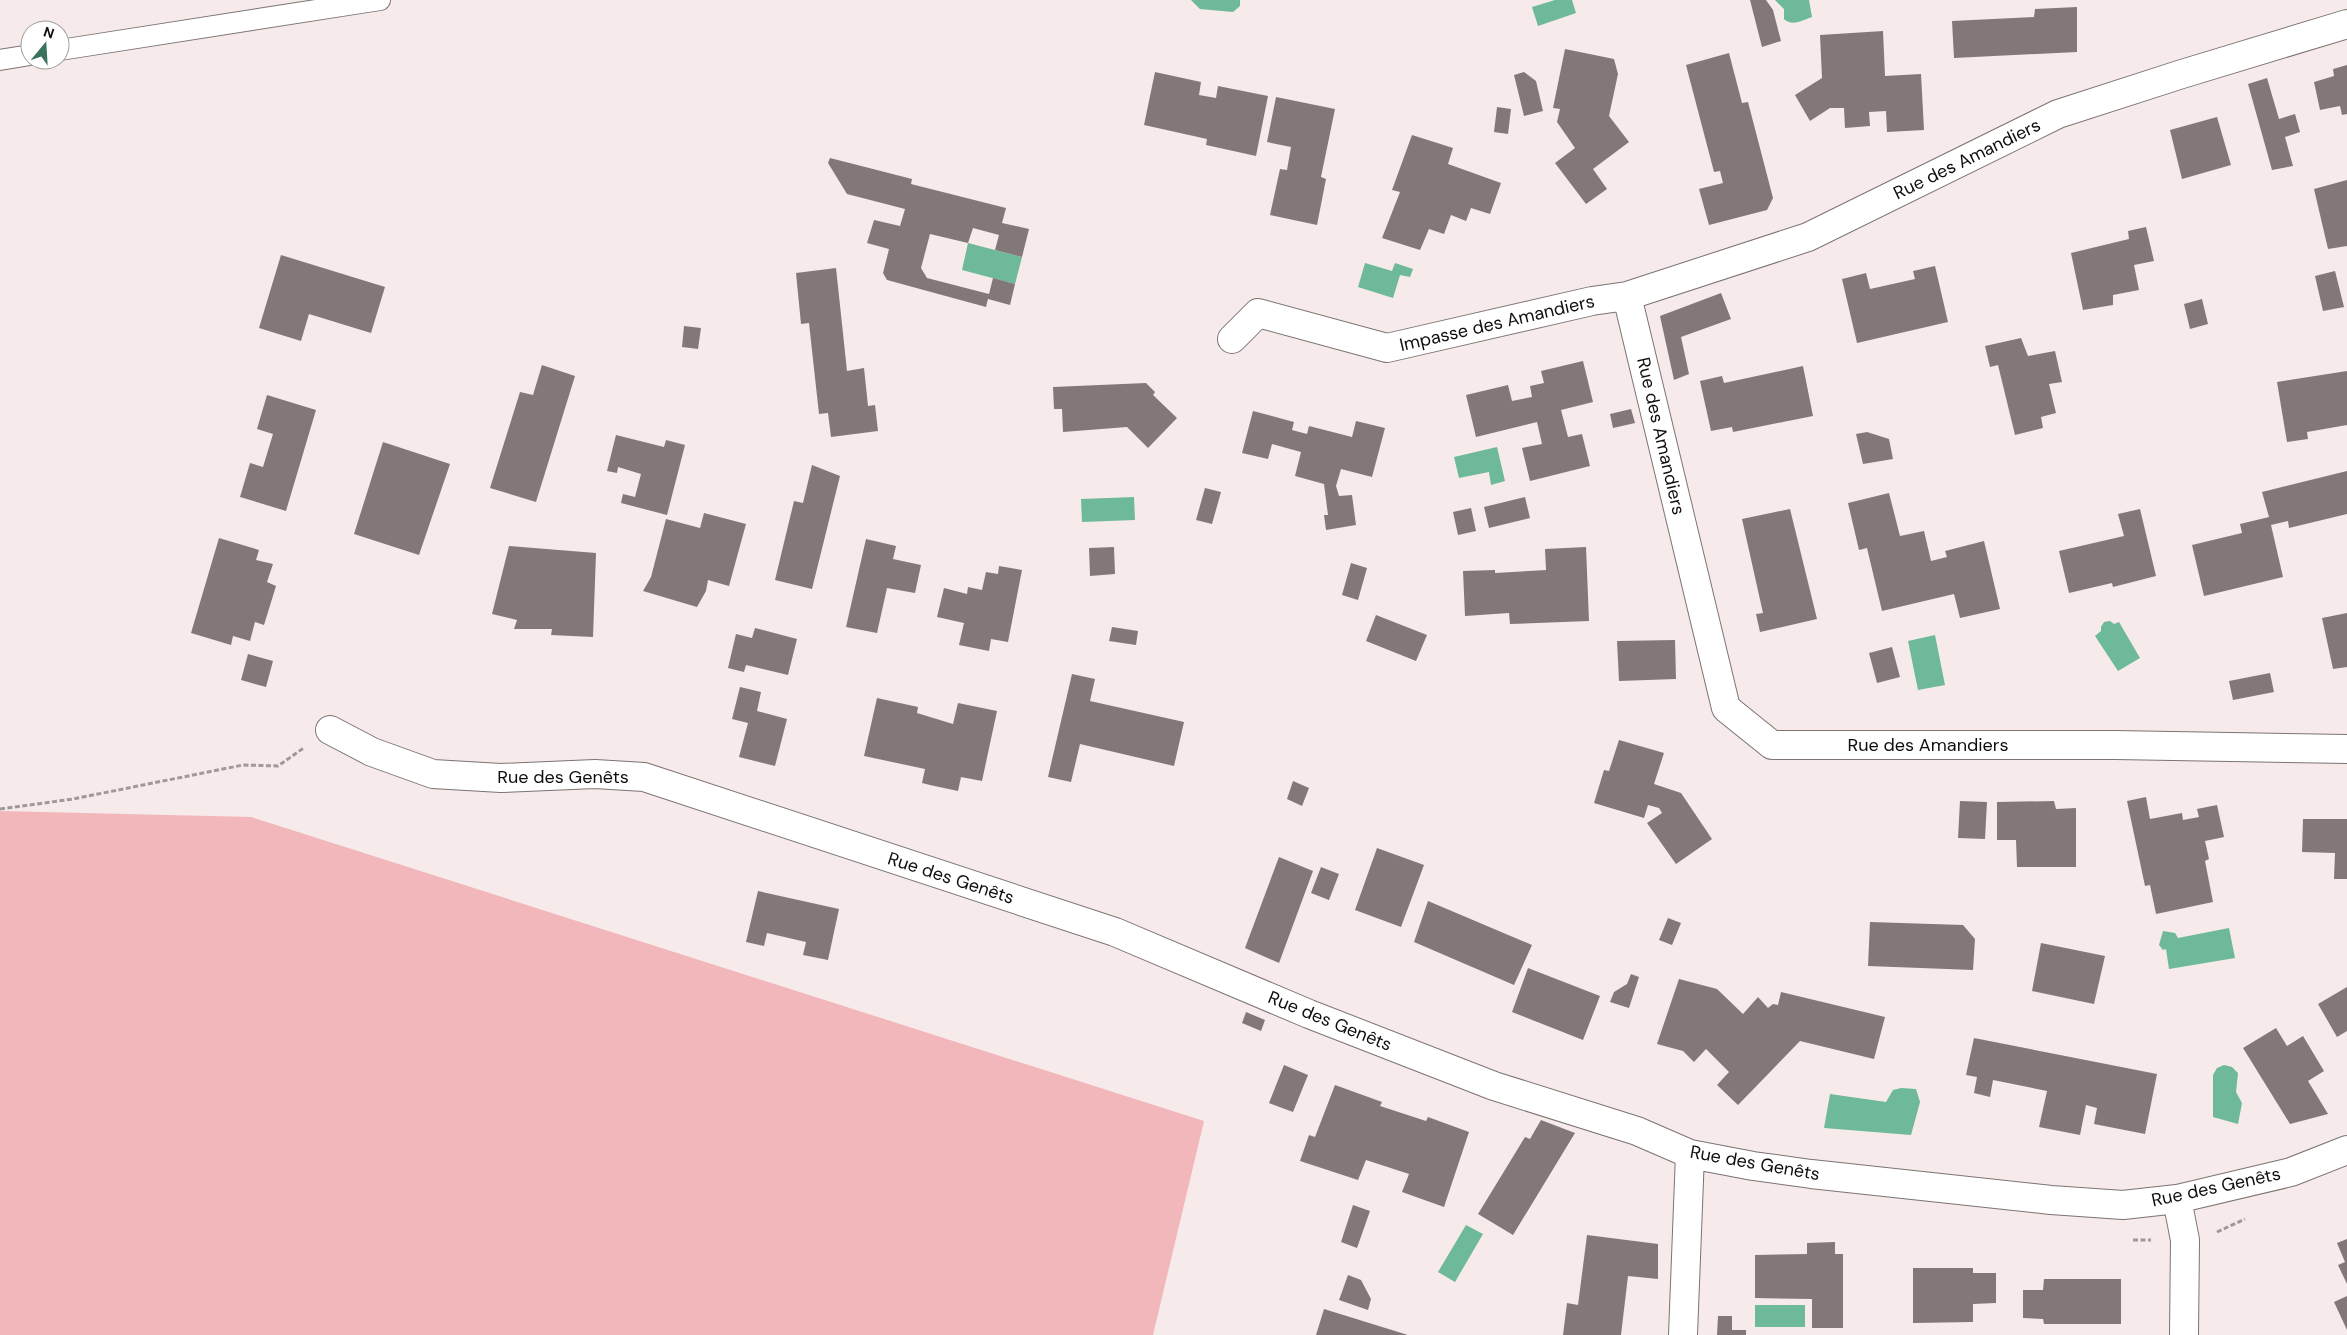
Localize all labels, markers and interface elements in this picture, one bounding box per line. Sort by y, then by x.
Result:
north arrow [20,20,70,70]
text: N [41,22,57,43]
street label: Rue des Amandiers [1889,113,2045,205]
street label: Impasse des Amandiers [1397,289,1597,357]
street label: Rue des Amandiers [1631,355,1691,517]
street label: Rue des Amandiers [1848,733,2009,757]
street label: Rue des Genêts [497,765,629,789]
street label: Rue des Genêts [885,846,1017,910]
street label: Rue des Genêts [1265,985,1395,1057]
street label: Rue des Genêts [1688,1140,1822,1186]
street label: Rue des Genêts [2149,1162,2283,1212]

